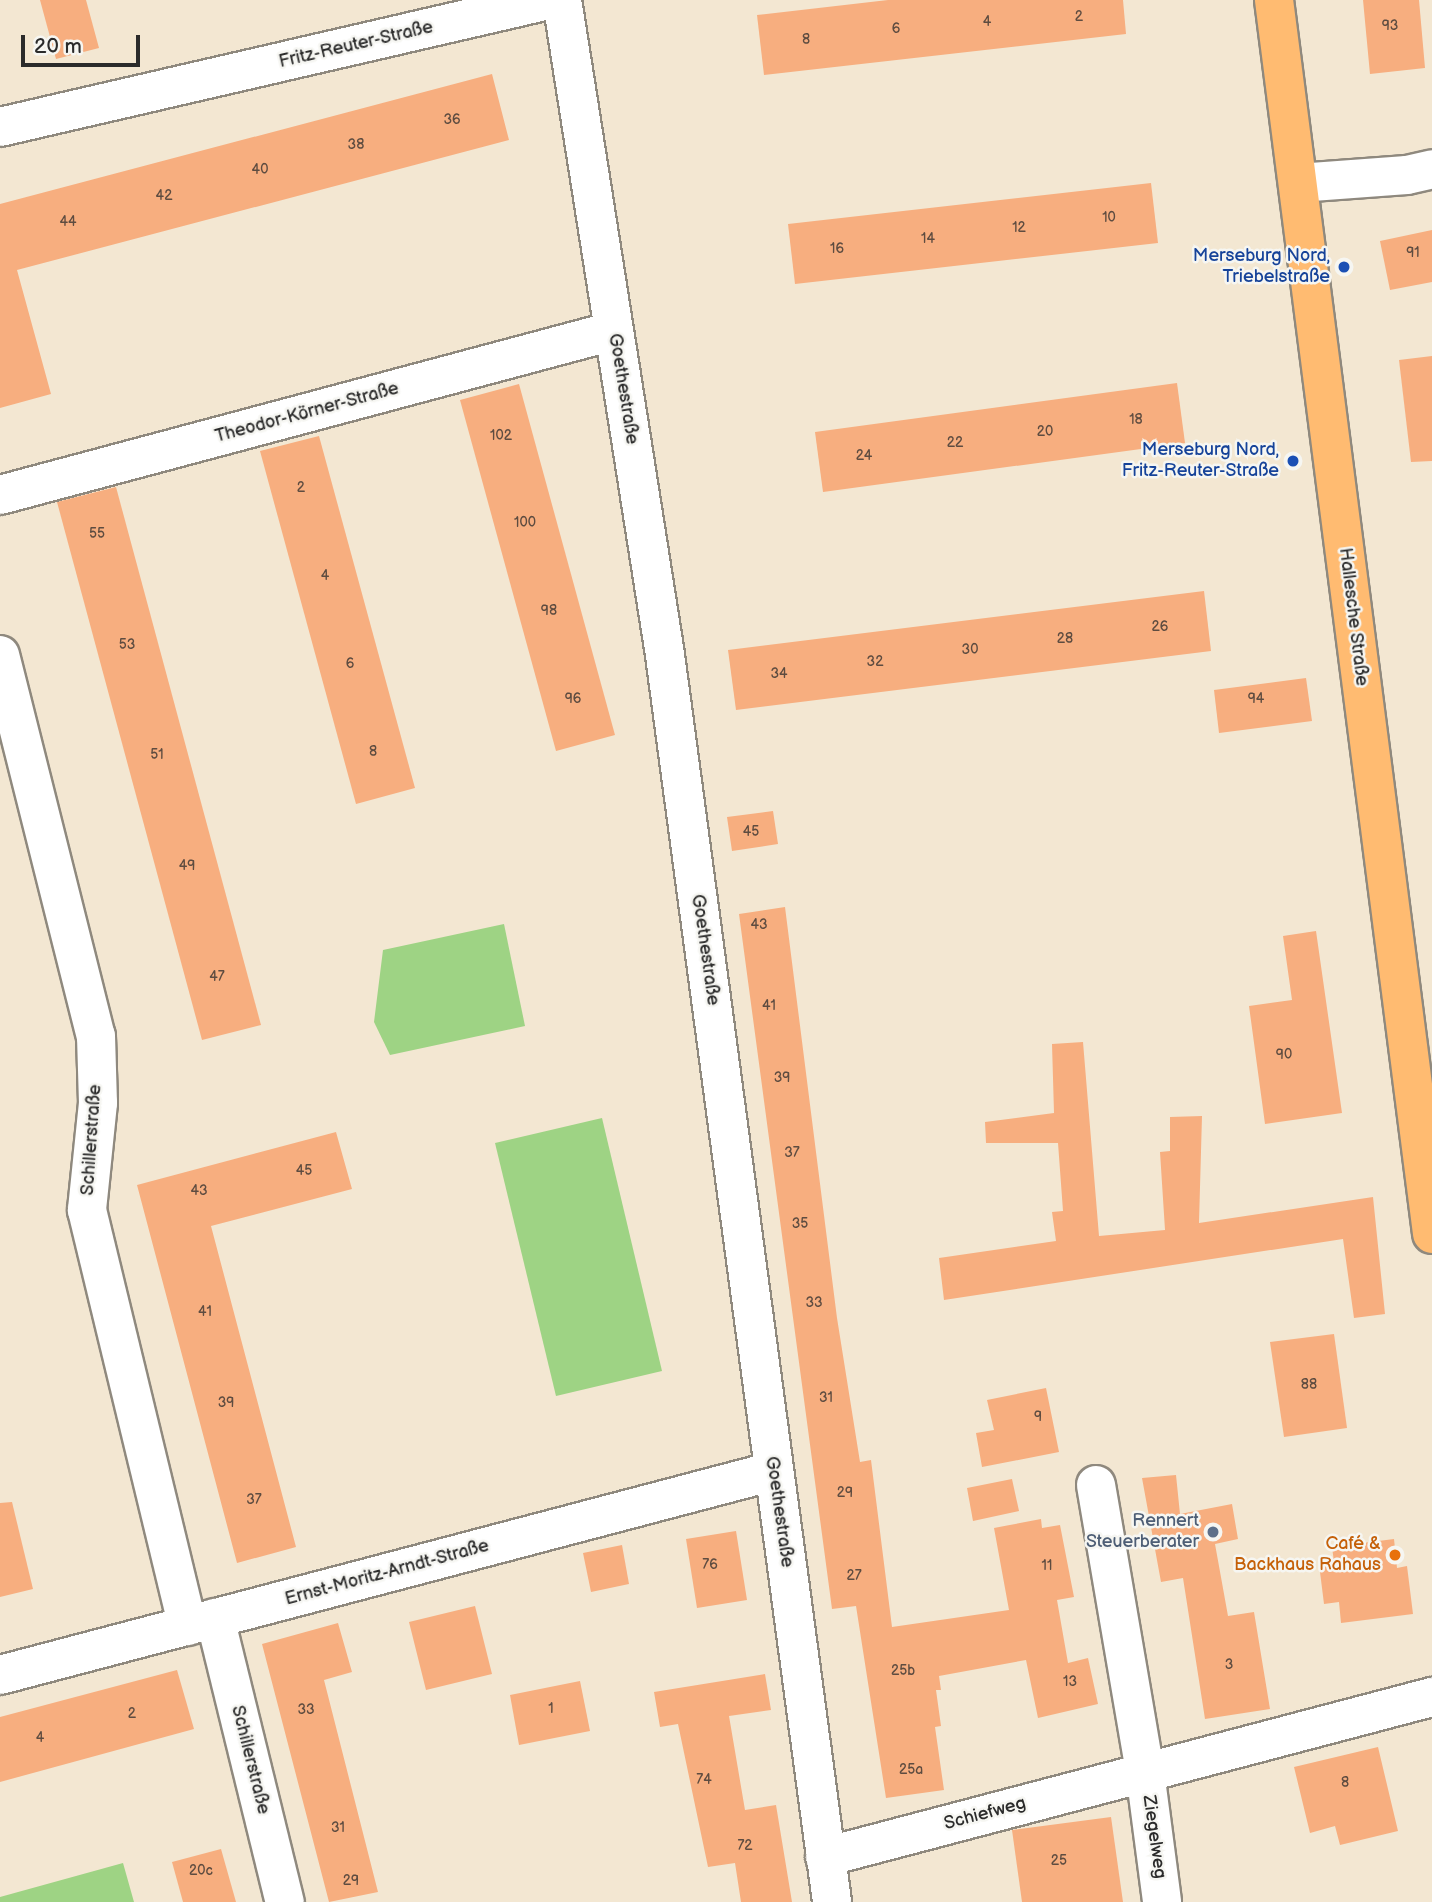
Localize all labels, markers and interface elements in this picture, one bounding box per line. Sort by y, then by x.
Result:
house number: 2 [1075,9,1083,25]
house number: 4 [983,14,991,30]
street label: Fritz-Reuter-Straße [277,17,435,73]
house number: 93 [1382,18,1398,34]
scale bar [24,21,144,65]
house number: 6 [892,21,900,37]
house number: 8 [802,32,810,48]
text: 20 m [34,34,82,59]
house number: 36 [443,112,461,128]
house number: 38 [348,137,364,153]
house number: 40 [252,162,268,178]
house number: 42 [156,188,172,204]
house number: 10 [1102,210,1116,226]
house number: 44 [59,214,77,230]
house number: 12 [1012,220,1026,236]
house number: 14 [921,231,935,247]
house number: 16 [830,241,844,257]
house number: 91 [1406,245,1420,261]
place label: Merseburg Nord, Triebelstraße [1193,246,1330,288]
marker: Merseburg Nord, Triebelstraße [1336,259,1352,275]
street label: Goethestraße [604,332,642,446]
street label: Theodor-Körner-Straße [213,378,401,448]
house number: 18 [1129,412,1143,428]
house number: 20 [1037,424,1053,440]
house number: 102 [490,428,512,444]
house number: 22 [947,435,963,451]
place label: Merseburg Nord, Fritz-Reuter-Straße [1122,440,1279,482]
house number: 24 [856,448,872,464]
marker: Merseburg Nord, Fritz-Reuter-Straße [1285,453,1301,469]
house number: 2 [297,480,305,496]
house number: 100 [514,515,536,531]
house number: 55 [89,526,105,542]
street label: Hallesche Straße [1334,547,1372,687]
house number: 4 [321,568,329,584]
house number: 98 [541,603,557,619]
house number: 26 [1152,619,1168,635]
house number: 28 [1057,631,1073,647]
house number: 53 [119,637,135,653]
house number: 30 [962,642,978,658]
house number: 32 [867,654,883,670]
house number: 6 [346,656,354,672]
house number: 34 [770,666,788,682]
house number: 96 [565,691,581,707]
house number: 94 [1248,691,1264,707]
house number: 8 [369,744,377,760]
house number: 51 [150,747,164,763]
house number: 45 [743,824,759,840]
house number: 49 [179,858,195,874]
street label: Goethestraße [687,893,723,1007]
house number: 43 [750,917,768,933]
house number: 47 [209,969,225,985]
house number: 41 [762,998,776,1014]
house number: 90 [1276,1047,1292,1063]
house number: 39 [774,1070,790,1086]
street label: Schillerstraße [77,1084,107,1196]
house number: 37 [784,1145,800,1161]
house number: 45 [296,1163,312,1179]
house number: 43 [190,1183,208,1199]
house number: 35 [792,1216,808,1232]
house number: 33 [805,1295,823,1311]
house number: 41 [198,1304,212,1320]
house number: 88 [1301,1377,1317,1393]
house number: 31 [819,1390,833,1406]
house number: 39 [218,1395,234,1411]
house number: 9 [1034,1409,1042,1425]
street label: Goethestraße [761,1455,797,1569]
house number: 29 [837,1485,853,1501]
house number: 37 [246,1492,262,1508]
place label: Rennert Steuerberater [1086,1511,1199,1554]
marker: Rennert Steuerberater [1205,1524,1221,1540]
place label: Café & Backhaus Rahaus [1234,1534,1381,1576]
street label: Ernst-Moritz-Arndt-Straße [283,1535,491,1611]
marker: Café & Backhaus Rahaus [1387,1547,1403,1563]
house number: 76 [702,1557,718,1573]
house number: 11 [1042,1558,1052,1574]
house number: 27 [846,1568,862,1584]
house number: 3 [1225,1657,1233,1673]
house number: 25b [891,1663,915,1679]
house number: 13 [1063,1674,1077,1690]
house number: 1 [548,1701,554,1717]
house number: 33 [297,1702,315,1718]
street label: Schillerstraße [226,1703,274,1817]
house number: 2 [128,1706,136,1722]
house number: 4 [36,1730,44,1746]
house number: 25a [899,1762,923,1778]
house number: 74 [696,1772,712,1788]
house number: 8 [1341,1775,1349,1791]
street label: Schiefweg [942,1793,1028,1835]
street label: Ziegelweg [1137,1794,1171,1880]
house number: 31 [331,1820,345,1836]
house number: 72 [737,1838,753,1854]
house number: 25 [1051,1853,1067,1869]
house number: 20c [189,1863,213,1879]
house number: 29 [343,1873,359,1889]

